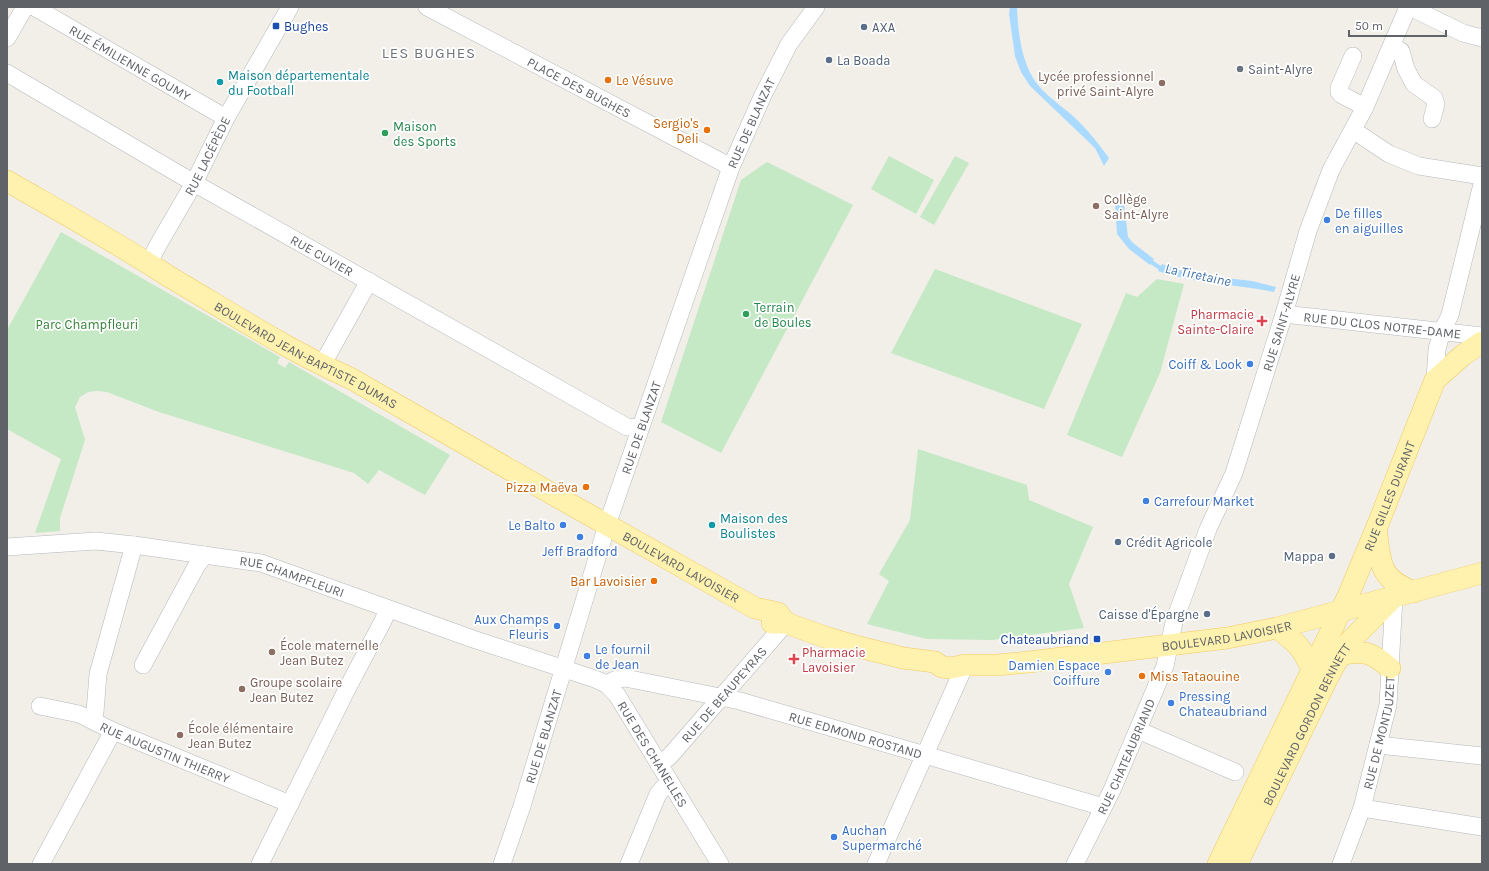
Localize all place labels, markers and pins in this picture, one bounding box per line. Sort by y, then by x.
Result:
place label: Bughes [284,19,329,34]
place label: AXA [872,20,896,35]
marker: Bughes [271,21,281,31]
marker: AXA [859,22,869,32]
place label: La Boada [837,53,891,68]
marker: La Boada [824,55,834,65]
place label: Saint-Alyre [1248,62,1313,77]
marker: Saint-Alyre [1235,64,1245,74]
place label: Maison départementale du Football [228,68,370,98]
place label: Lycée professionnel privé Saint-Alyre [1038,69,1154,99]
place label: Le Vésuve [616,73,674,88]
marker: Le Vésuve [603,75,613,85]
marker: Maison départementale du Football [215,77,225,87]
marker: Lycée professionnel privé Saint-Alyre [1157,78,1167,88]
place label: Sergio's Deli [653,116,699,146]
place label: Maison des Sports [393,119,456,149]
marker: Sergio's Deli [702,125,712,135]
marker: Maison des Sports [380,128,390,138]
place label: Collège Saint-Alyre [1104,192,1169,222]
marker: Collège Saint-Alyre [1091,201,1101,211]
place label: De filles en aiguilles [1335,206,1404,236]
marker: De filles en aiguilles [1322,215,1332,225]
place label: Terrain de Boules [754,300,812,330]
place label: Pharmacie Sainte-Claire [1177,307,1254,337]
marker: Terrain de Boules [741,309,751,319]
marker: Pharmacie Sainte-Claire [1257,316,1267,326]
place label: Coiff & Look [1168,357,1242,372]
marker: Coiff & Look [1245,359,1255,369]
place label: Pizza Maëva [506,480,578,495]
marker: Pizza Maëva [581,482,591,492]
place label: Carrefour Market [1154,494,1254,509]
marker: Carrefour Market [1141,496,1151,506]
place label: Maison des Boulistes [720,511,788,541]
place label: Le Balto [508,518,555,533]
marker: Le Balto [558,520,568,530]
marker: Maison des Boulistes [707,520,717,530]
marker: Jeff Bradford [575,532,585,542]
place label: Crédit Agricole [1126,535,1213,550]
marker: Crédit Agricole [1113,537,1123,547]
place label: Jeff Bradford [542,544,618,559]
place label: Mappa [1283,549,1324,564]
marker: Mappa [1327,551,1337,561]
place label: Bar Lavoisier [570,574,646,589]
marker: Bar Lavoisier [649,576,659,586]
place label: Caisse d'Épargne [1099,605,1199,622]
marker: Caisse d'Épargne [1202,609,1212,619]
place label: Aux Champs Fleuris [474,612,549,642]
marker: Aux Champs Fleuris [552,621,562,631]
place label: Chateaubriand [1000,632,1089,647]
marker: Chateaubriand [1092,634,1102,644]
place label: École maternelle Jean Butez [280,636,379,668]
place label: Le fournil de Jean [595,642,650,672]
place label: Pharmacie Lavoisier [802,645,866,675]
marker: École maternelle Jean Butez [267,647,277,657]
marker: Le fournil de Jean [582,651,592,661]
marker: Pharmacie Lavoisier [789,654,799,664]
place label: Damien Espace Coiffure [1008,658,1100,688]
marker: Damien Espace Coiffure [1103,667,1113,677]
place label: Miss Tataouine [1150,669,1240,684]
marker: Miss Tataouine [1137,671,1147,681]
place label: Groupe scolaire Jean Butez [250,675,342,705]
marker: Groupe scolaire Jean Butez [237,684,247,694]
place label: Pressing Chateaubriand [1179,689,1268,719]
marker: Pressing Chateaubriand [1166,698,1176,708]
place label: École élémentaire Jean Butez [188,719,294,751]
marker: École élémentaire Jean Butez [175,730,185,740]
place label: Auchan Supermarché [842,823,922,853]
marker: Auchan Supermarché [829,832,839,842]

